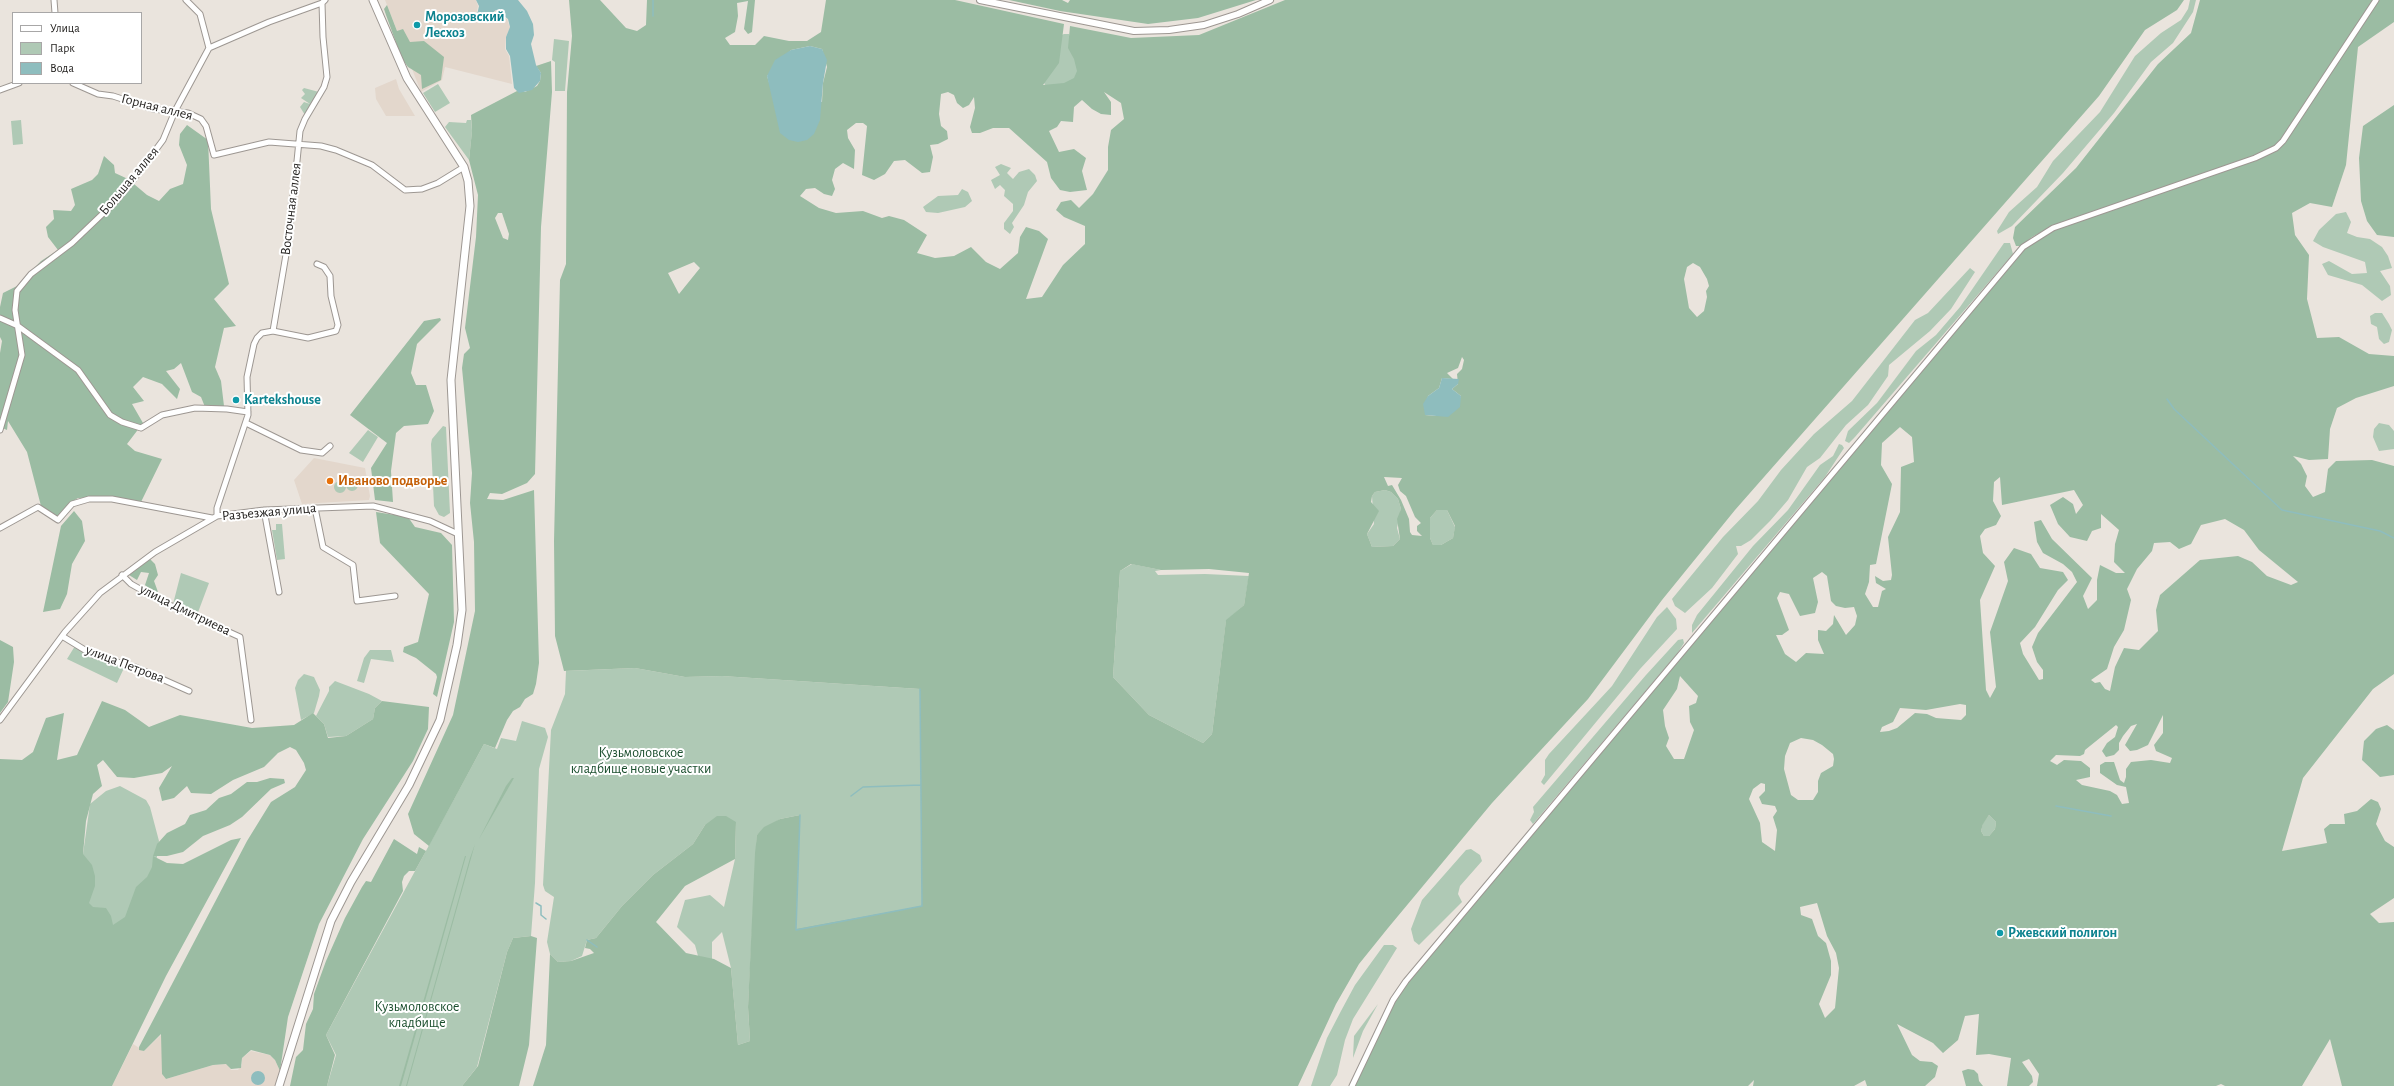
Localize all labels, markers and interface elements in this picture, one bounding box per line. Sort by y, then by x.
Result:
place label: Морозовский Лесхоз [425,9,504,42]
legend [12,12,142,84]
marker: Морозовский Лесхоз [412,20,422,30]
text: Улица [50,22,80,34]
text: Парк [50,42,75,54]
text: Вода [50,62,74,74]
street label: Горная аллея [119,90,195,124]
street label: Большая аллея [96,143,162,219]
street label: Восточная аллея [277,162,305,256]
place label: Kartekshouse [244,392,321,408]
marker: Kartekshouse [231,395,241,405]
place label: Иваново подворье [338,473,447,489]
marker: Иваново подворье [325,476,335,486]
street label: Разъезжая улица [221,500,317,524]
street label: улица Дмитриева [137,581,233,639]
street label: улица Петрова [83,641,167,687]
park label: Кузьмоловское кладбище новые участки [571,745,711,778]
place label: Ржевский полигон [2008,925,2117,941]
marker: Ржевский полигон [1995,928,2005,938]
park label: Кузьмоловское кладбище [375,999,459,1032]

